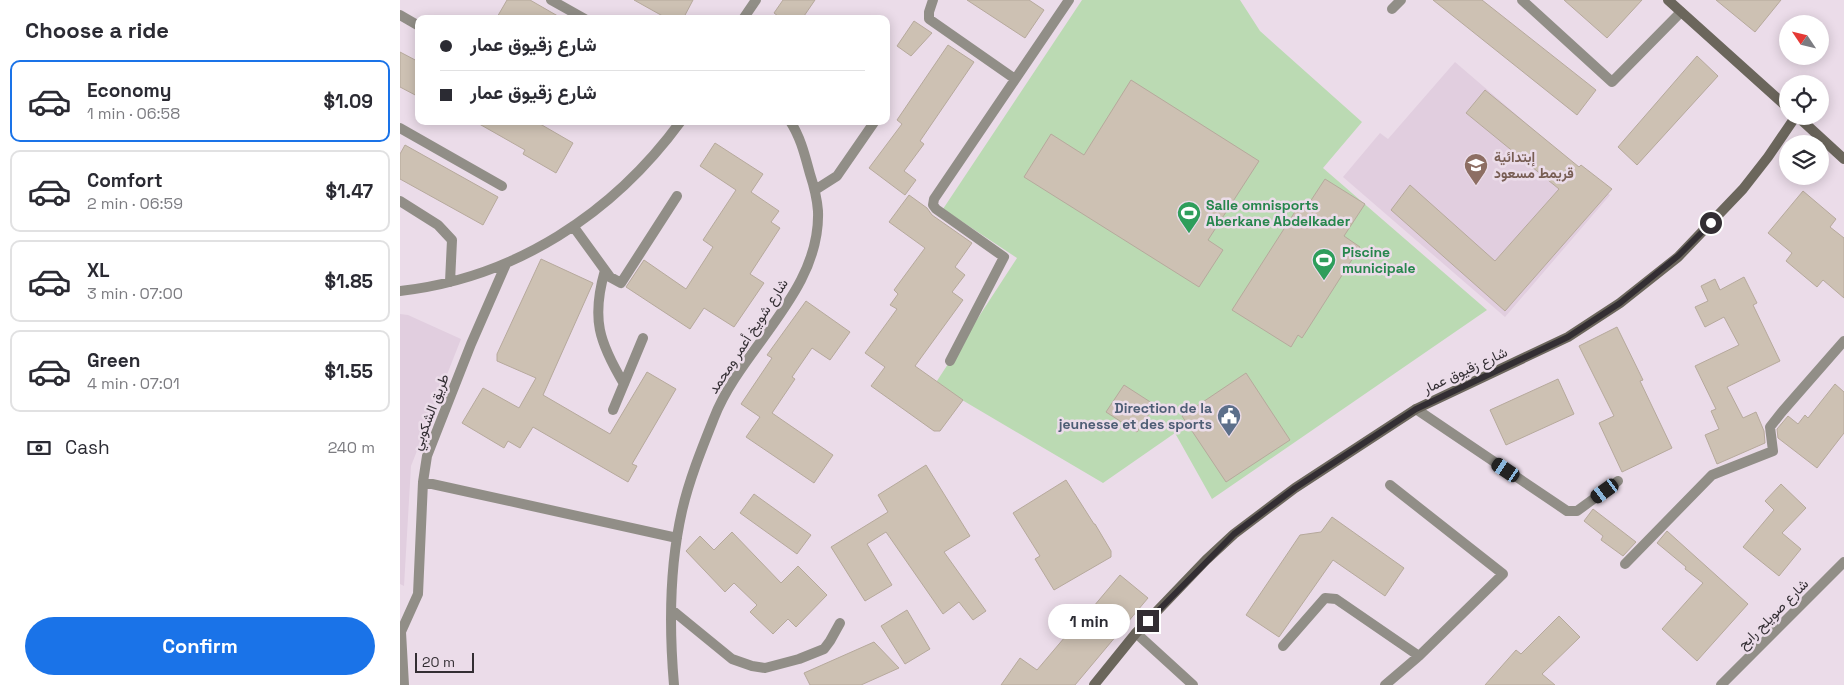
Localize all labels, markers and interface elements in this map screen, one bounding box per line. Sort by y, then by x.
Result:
north arrow [1779,15,1829,65]
map controls [1779,15,1829,185]
text: Choose a ride [25,16,169,44]
text: شارع زقيوق عمار [470,32,597,57]
button: locate [1779,75,1829,125]
text: Economy [87,78,171,103]
icon: car [27,79,72,124]
text: شارع زقيوق عمار [470,80,597,105]
text: $1.09 [323,89,373,114]
text: 1 min · 06:58 [87,103,180,124]
button: layers [1779,135,1829,185]
place label: إبتدائية قريمط مسعود [1494,148,1574,182]
school or university icon: إبتدائية قريمط مسعود [1463,152,1489,186]
text: Comfort [87,168,163,193]
icon: car [27,169,72,214]
text: $1.47 [325,179,373,204]
text: 2 min · 06:59 [87,193,183,214]
place label: Salle omnisports Aberkane Abdelkader [1206,196,1351,230]
sports icon: Salle omnisports Aberkane Abdelkader [1176,200,1202,234]
route start [1700,212,1722,234]
place label: Piscine municipale [1342,243,1416,277]
sports icon: Piscine municipale [1311,247,1337,281]
text: XL [87,258,110,283]
icon: car [27,259,72,304]
text: $1.85 [324,269,373,294]
street label: شارع شويخ أعمر ومحمد [704,275,794,398]
text: 3 min · 07:00 [87,283,183,304]
street label: شارع زقيوق عمار [1419,343,1511,400]
text: Green [87,348,140,373]
icon: car [27,349,72,394]
text: $1.55 [324,359,373,384]
street label: طريق الشكوبي [407,371,456,454]
text: 4 min · 07:01 [87,373,180,394]
place label: Direction de la jeunesse et des sports [1058,399,1212,433]
public building icon: Direction de la jeunesse et des sports [1216,403,1242,437]
icon: cash [25,434,53,462]
text: Cash [65,435,110,460]
text: 240 m [328,437,375,458]
car [1489,455,1522,485]
car [1588,476,1621,506]
street label: شارع صويلح رابح [1734,575,1814,655]
callout: 1 min [1048,604,1130,638]
route end [1137,610,1159,632]
text: 1 min [1069,611,1109,632]
button: Confirm [25,617,375,675]
scale bar [415,650,474,673]
text: 20 m [422,653,455,671]

